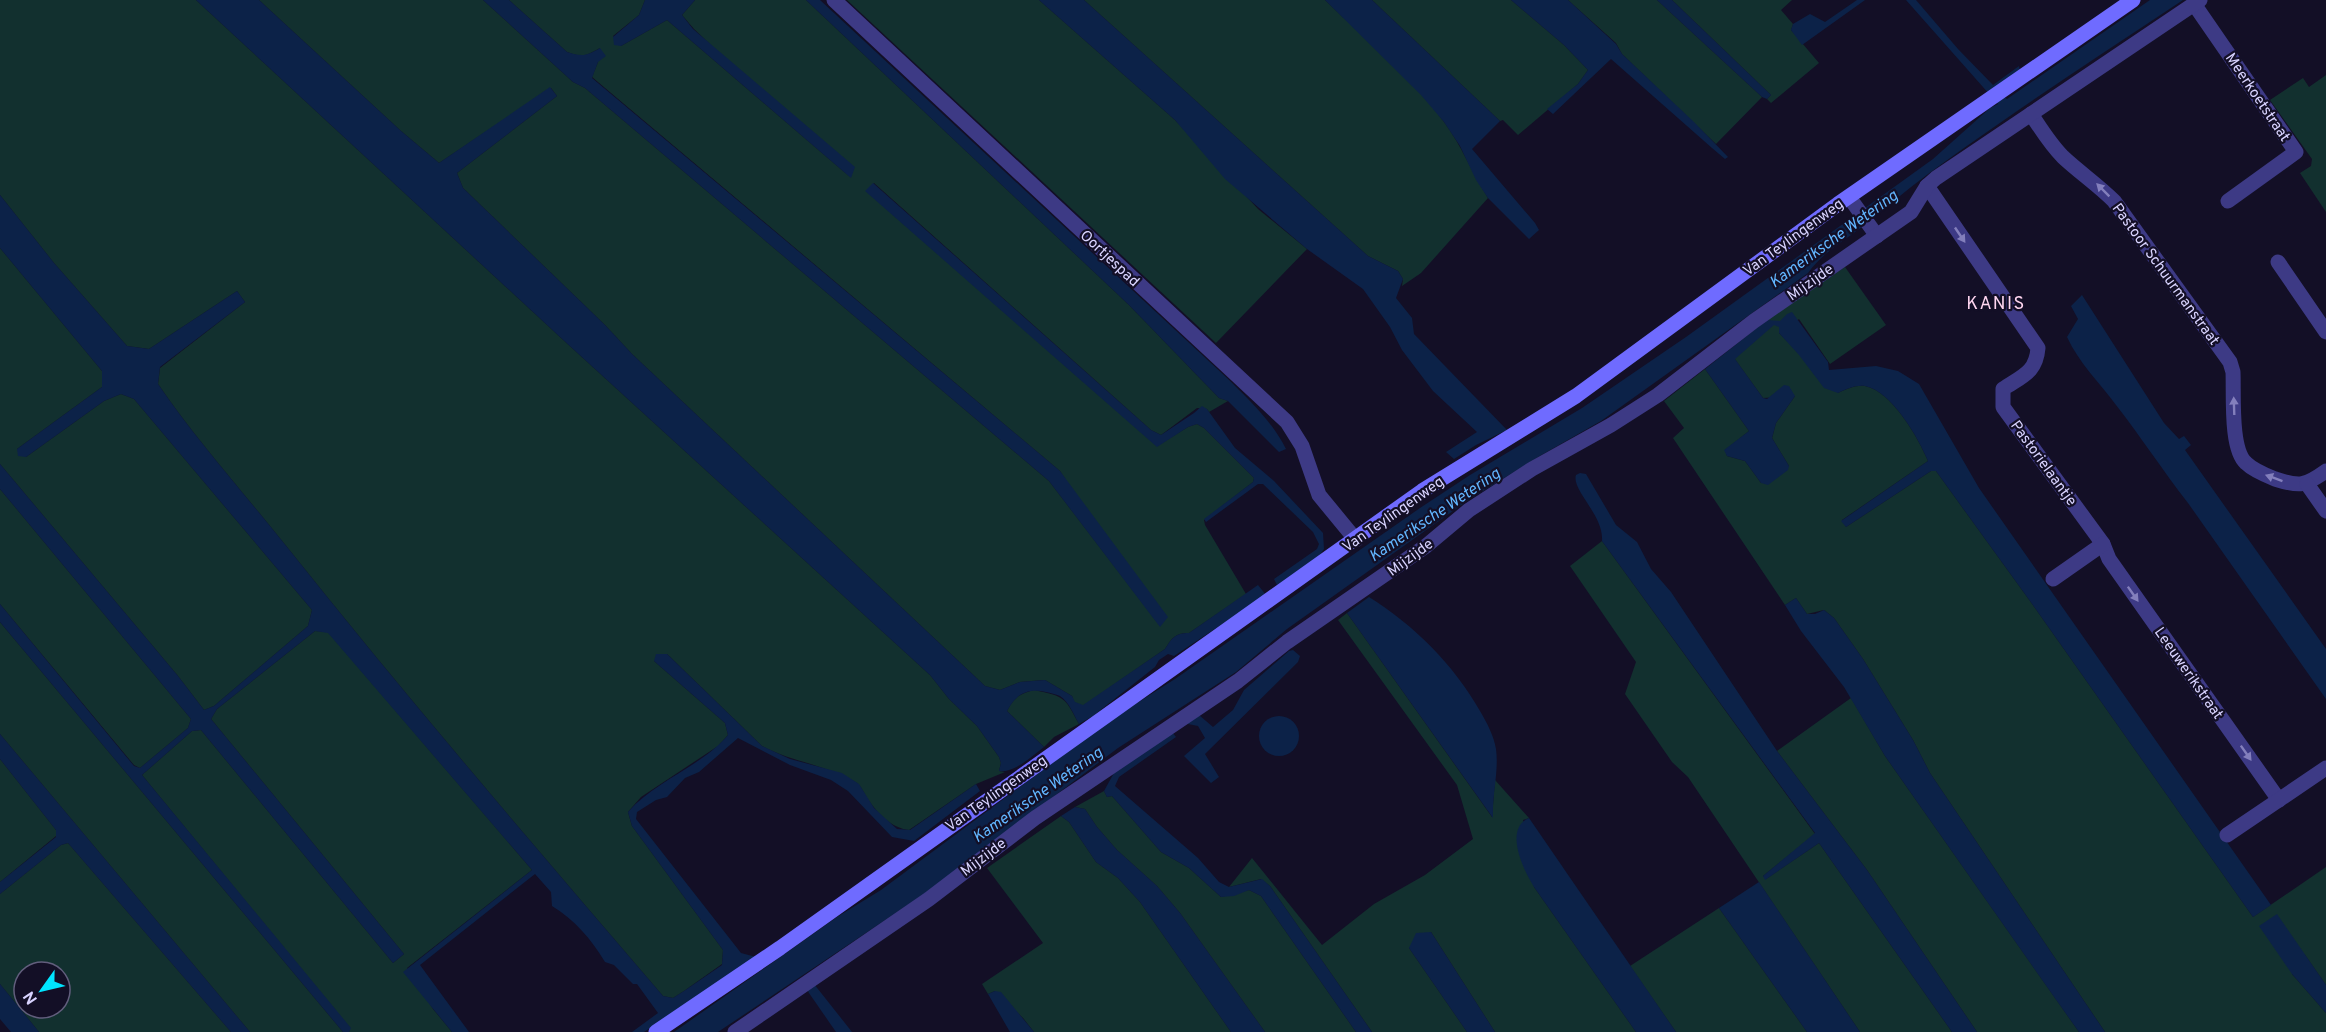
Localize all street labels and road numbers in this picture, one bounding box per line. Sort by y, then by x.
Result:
street label: Meerkoetstraat [2220,50,2293,146]
street label: Van Teylingenweg [1740,195,1848,281]
street label: Pastoor Schuurmanstraat [2107,200,2223,350]
street label: Oortjespad [1075,227,1143,292]
street label: Mijzijde [1784,260,1838,306]
street label: Pastorielaantje [2005,417,2080,510]
street label: Van Teylingenweg [1339,473,1448,557]
street label: Mijzijde [1384,535,1438,581]
street label: Leeuwerikstraat [2149,624,2227,724]
street label: Van Teylingenweg [942,752,1051,836]
street label: Mijzijde [957,835,1010,882]

